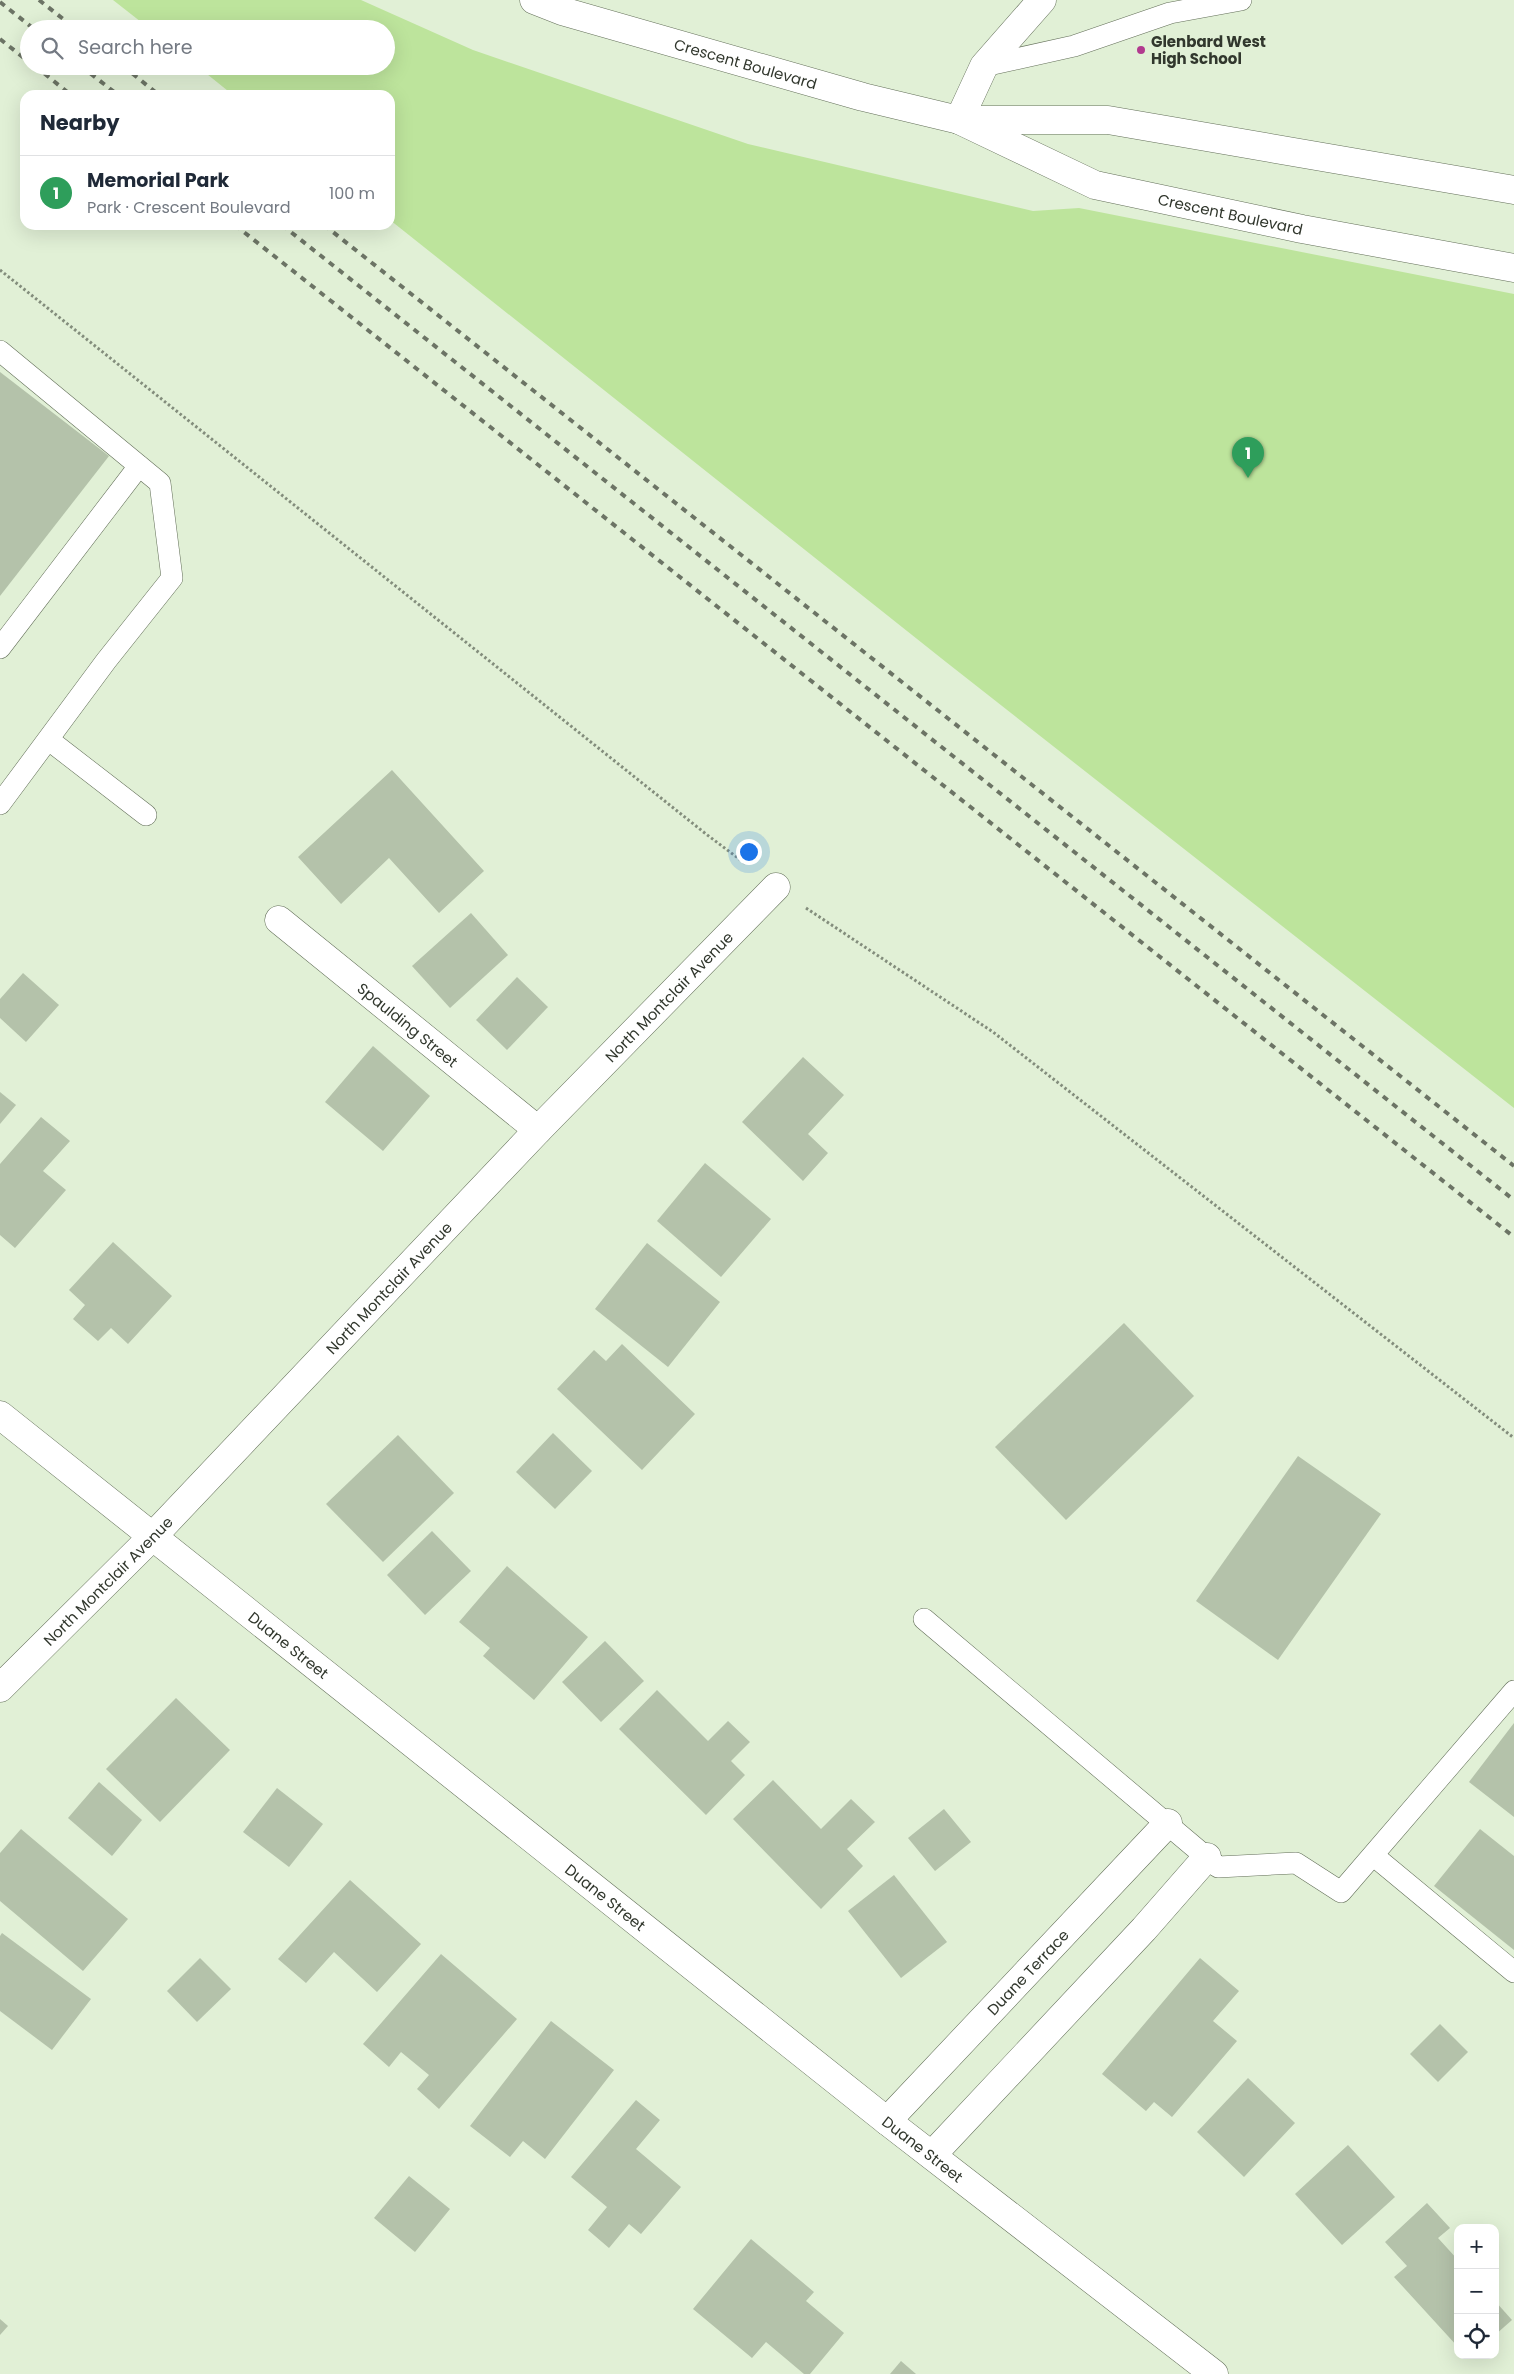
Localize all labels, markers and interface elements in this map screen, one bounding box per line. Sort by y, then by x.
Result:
search box [20,20,395,75]
place label: Glenbard West High School [1151,31,1266,69]
street label: Crescent Boulevard [672,33,819,94]
icon: search [38,34,66,62]
text: Search here [78,34,192,61]
marker: Glenbard West High School [1135,44,1147,56]
text: Nearby [40,108,120,137]
text: Memorial Park [87,167,229,194]
text: 1 [53,182,59,205]
text: 100 m [329,182,375,205]
street label: Crescent Boulevard [1156,188,1305,239]
text: Park · Crescent Boulevard [87,196,291,219]
pin: 1 [1232,437,1264,478]
your location [736,839,762,865]
street label: North Montclair Avenue [600,927,737,1066]
street label: Spaulding Street [353,977,463,1072]
street label: North Montclair Avenue [321,1217,456,1358]
street label: North Montclair Avenue [38,1511,177,1650]
street label: Duane Street [244,1606,333,1683]
street label: Duane Street [561,1859,650,1936]
street label: Duane Terrace [982,1924,1073,2019]
street label: Duane Street [878,2111,968,2187]
map controls [1454,2224,1499,2359]
button: + [1454,2224,1499,2269]
button: − [1454,2269,1499,2314]
button: locate [1454,2314,1499,2359]

